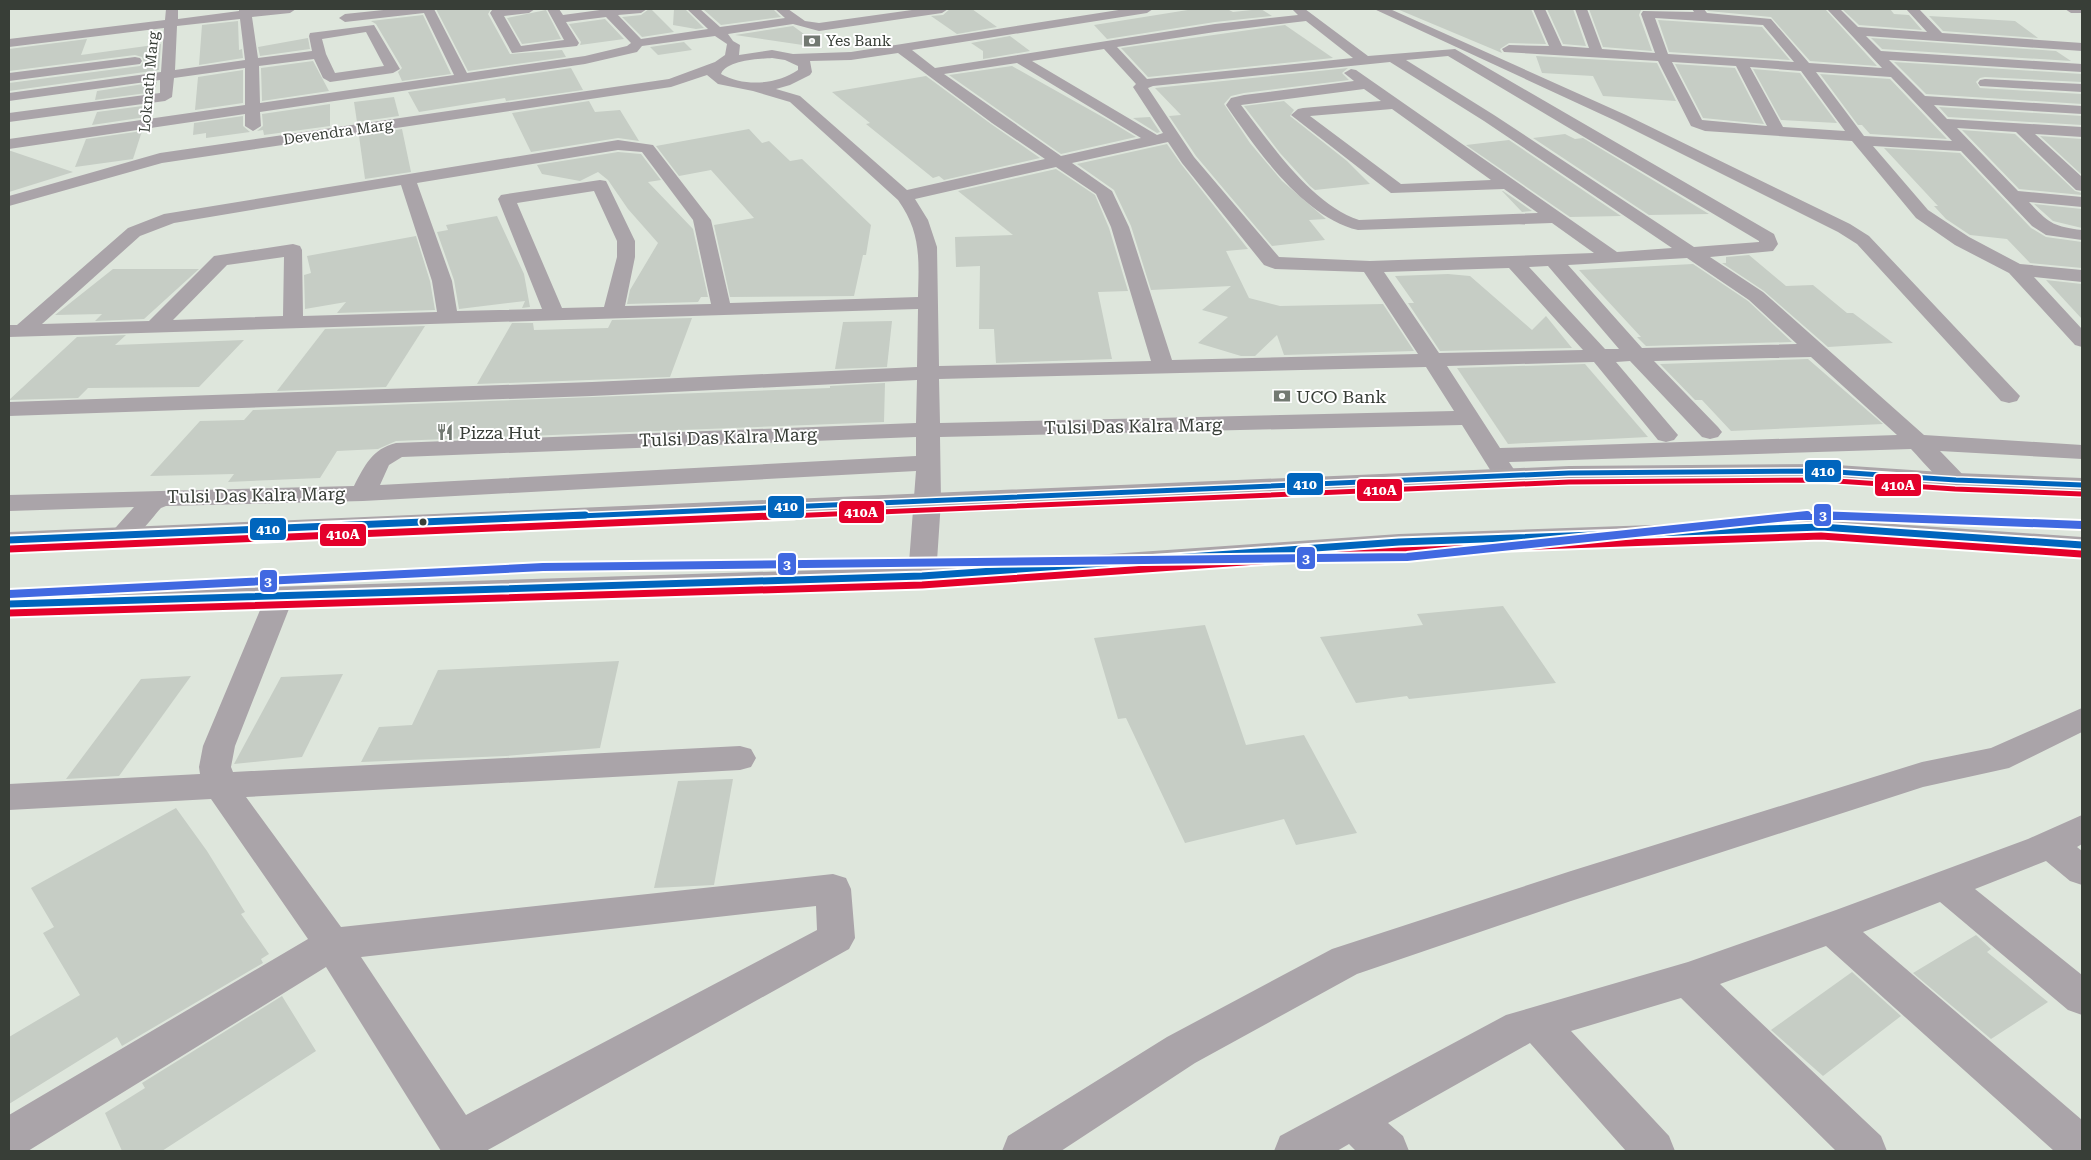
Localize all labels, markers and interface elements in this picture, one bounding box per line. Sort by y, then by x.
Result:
street label: Loknath Marg [136,30,162,133]
bank icon: Yes Bank [802,31,822,51]
place label: Yes Bank [826,32,892,50]
street label: Devendra Marg [282,115,394,149]
bank icon: UCO Bank [1272,386,1292,406]
place label: UCO Bank [1296,386,1387,407]
street label: Tulsi Das Kalra Marg [1044,414,1223,438]
restaurant icon: Pizza Hut [435,422,455,442]
place label: Pizza Hut [459,422,541,443]
street label: Tulsi Das Kalra Marg [639,423,818,451]
line badge: 410 [1804,459,1842,483]
text: 410 [1811,463,1835,479]
line badge: 410 [1286,472,1324,496]
line badge: 410A [1874,473,1922,497]
text: 410 [1293,476,1317,492]
text: 410A [1881,477,1915,493]
line badge: 410A [1356,478,1403,502]
text: 410A [1363,482,1397,498]
street label: Tulsi Das Kalra Marg [167,483,346,507]
line badge: 410 [767,495,805,519]
text: 410 [774,498,798,514]
line badge: 410A [838,500,885,524]
line badge: 3 [1813,503,1832,527]
text: 410A [844,504,878,520]
text: 3 [1819,507,1827,523]
line badge: 410 [249,517,287,541]
unlabelled marker [418,517,428,527]
text: 410 [256,521,280,537]
line badge: 410A [319,523,367,547]
text: 410A [326,526,360,542]
line badge: 3 [1296,546,1316,570]
text: 3 [1302,550,1310,566]
line badge: 3 [777,552,797,576]
text: 3 [783,556,791,572]
line badge: 3 [259,569,278,593]
text: 3 [264,573,272,589]

